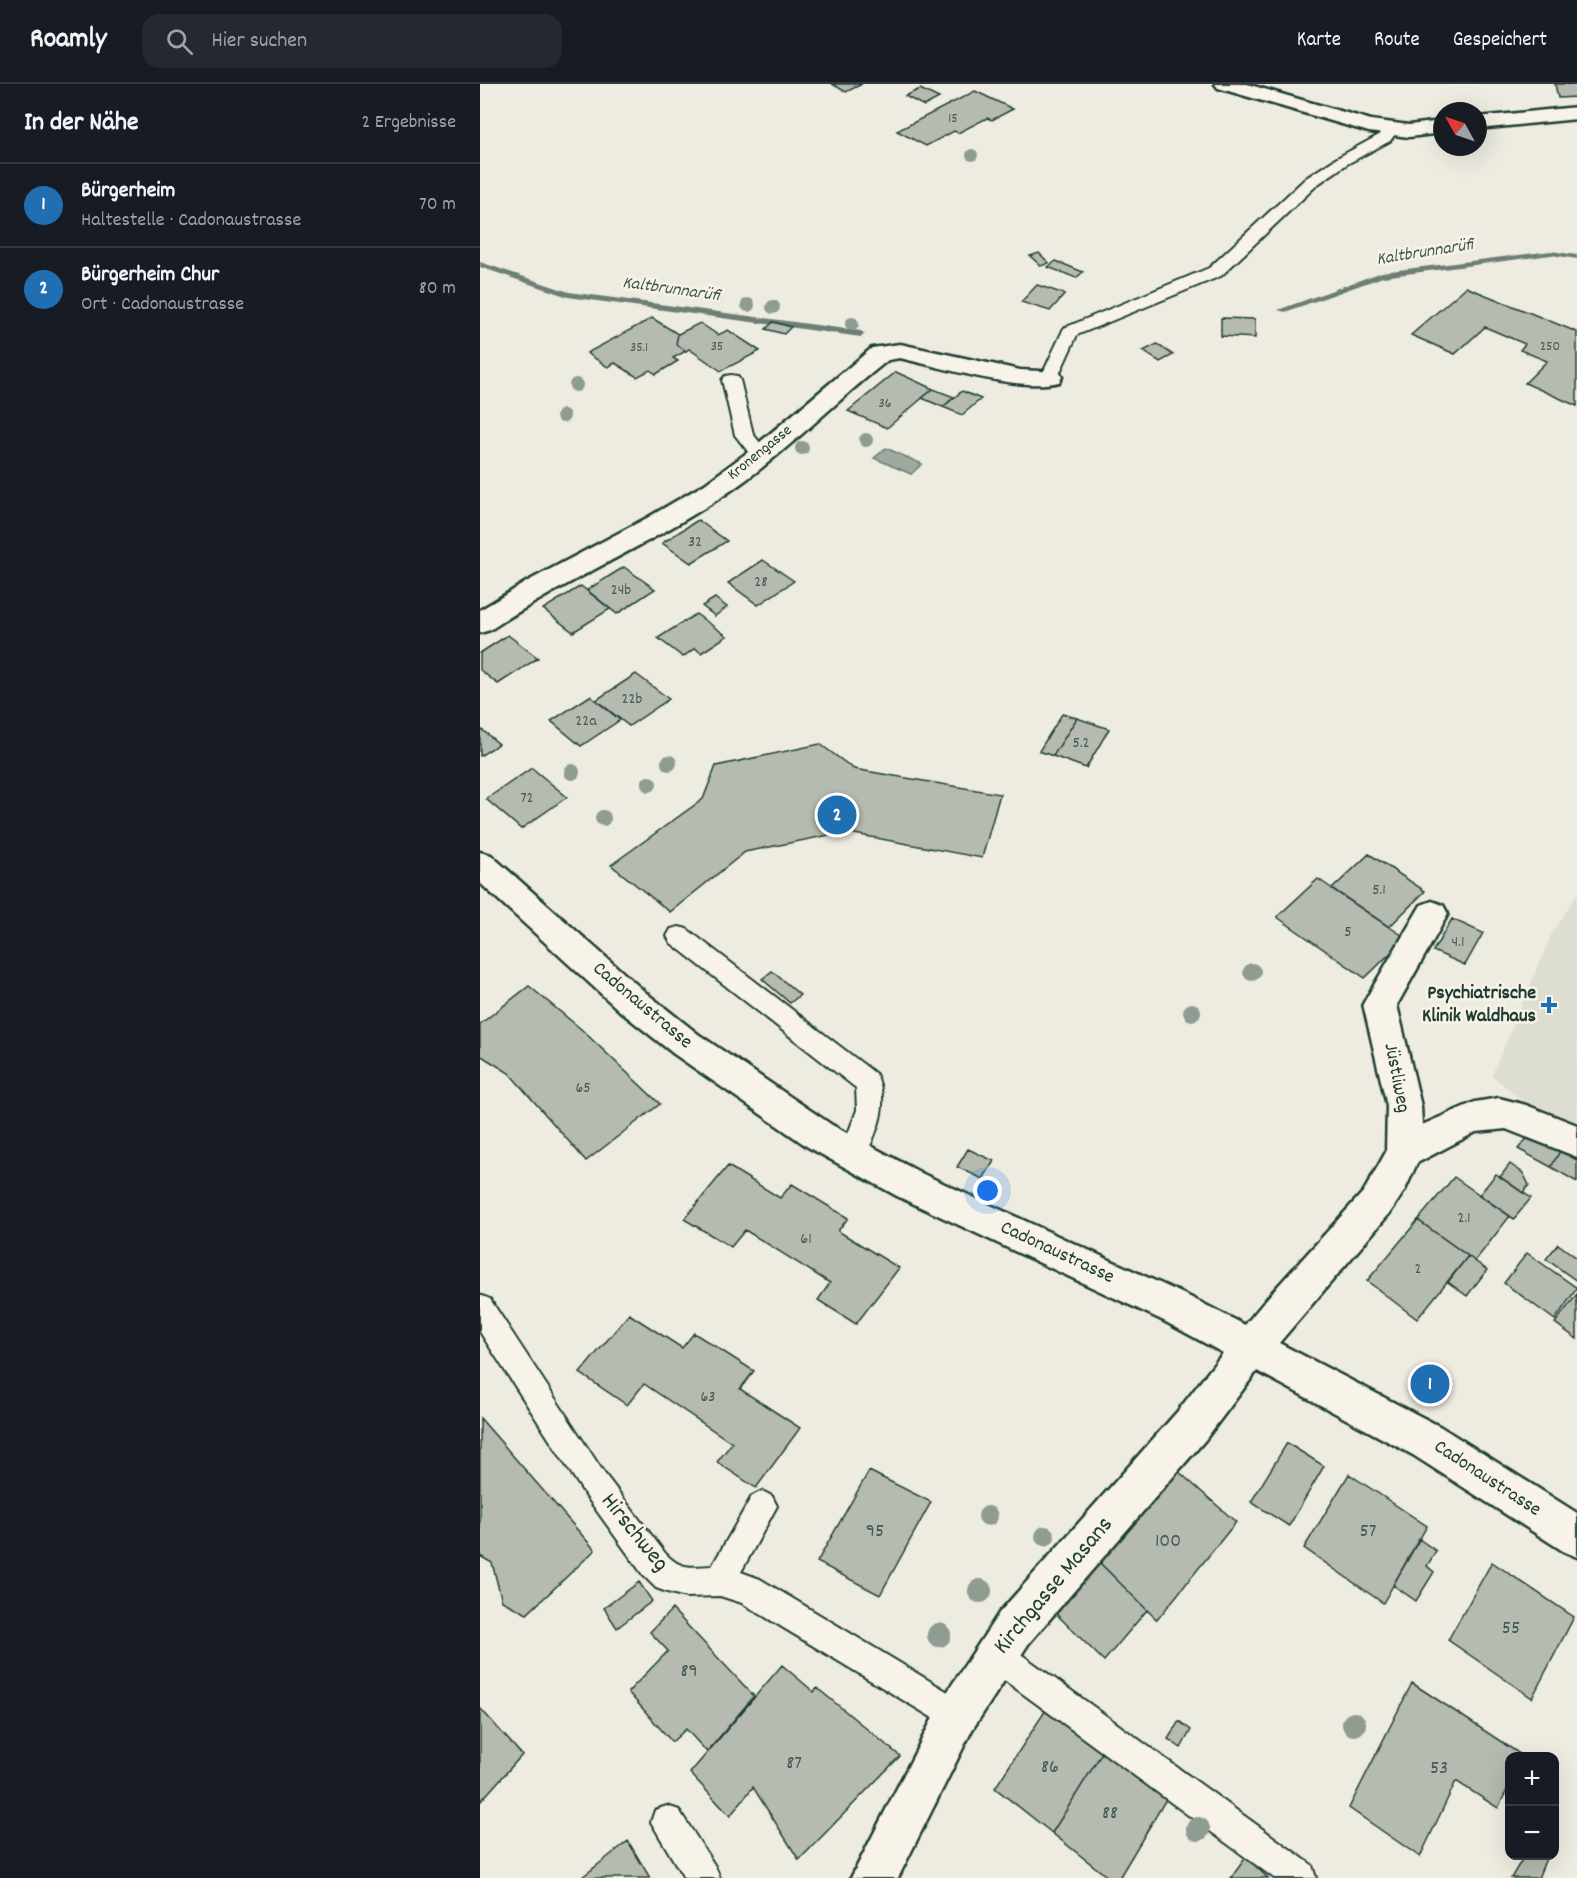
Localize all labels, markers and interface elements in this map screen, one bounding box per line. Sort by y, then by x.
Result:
search box [142,14,562,68]
text: Roamly [30,21,106,61]
icon: search [163,25,196,58]
text: Hier suchen [211,26,307,57]
text: Karte [1297,26,1341,56]
text: Route [1374,26,1420,56]
text: Gespeichert [1453,26,1547,56]
north arrow [1433,102,1487,156]
text: In der Nähe [24,105,138,142]
text: 2 Ergebnisse [361,109,456,137]
house number: 15 [948,109,958,129]
text: Bürgerheim [81,176,175,207]
text: 1 [41,191,46,219]
text: 70 m [419,191,456,219]
text: Haltestelle · Cadonaustrasse [81,207,301,235]
water label: Kaltbrunnarüfi [1375,233,1478,273]
text: Bürgerheim Chur [81,260,219,291]
water label: Kaltbrunnarüfi [621,271,724,310]
text: 2 [39,275,48,303]
text: 80 m [419,275,456,303]
text: Ort · Cadonaustrasse [81,291,244,319]
house number: 35 [711,337,723,357]
house number: 250 [1540,337,1560,357]
house number: 35.1 [630,338,648,358]
house number: 36 [878,394,892,414]
street label: Kronengasse [723,420,797,486]
house number: 32 [688,531,702,554]
house number: 28 [754,571,768,594]
house number: 24b [611,579,631,602]
house number: 22b [622,688,643,711]
house number: 22a [575,710,597,733]
house number: 5.2 [1072,732,1090,755]
house number: 72 [520,787,534,810]
pin: 2 [818,792,856,838]
house number: 5.1 [1372,879,1386,902]
house number: 5 [1344,921,1352,944]
house number: 4.1 [1452,931,1464,954]
street label: Cadonaustrasse [586,956,698,1056]
place label: Psychiatrische Klinik Waldhaus [1422,980,1536,1031]
marker: Psychiatrische Klinik Waldhaus [1540,996,1558,1014]
street label: Jüstliweg [1376,1041,1416,1115]
house number: 65 [575,1077,591,1100]
your location [973,1176,1002,1205]
house number: 2.1 [1457,1207,1471,1230]
street label: Cadonaustrasse [995,1214,1119,1292]
house number: 61 [800,1228,812,1251]
house number: 2 [1415,1258,1422,1281]
pin: 1 [1410,1362,1450,1406]
house number: 63 [701,1386,715,1409]
street label: Cadonaustrasse [1428,1434,1546,1524]
street label: Hirschweg [592,1486,676,1580]
street label: Kirchgasse Masans [986,1510,1122,1662]
house number: 95 [866,1518,884,1546]
house number: 57 [1360,1518,1376,1546]
house number: 100 [1155,1528,1181,1556]
house number: 55 [1502,1615,1520,1643]
house number: 89 [680,1658,698,1686]
house number: 87 [786,1750,802,1778]
map controls [1505,1752,1559,1860]
button: + [1505,1752,1559,1806]
house number: 86 [1041,1754,1059,1782]
house number: 53 [1430,1755,1448,1783]
house number: 88 [1102,1800,1118,1828]
button: − [1505,1806,1559,1860]

